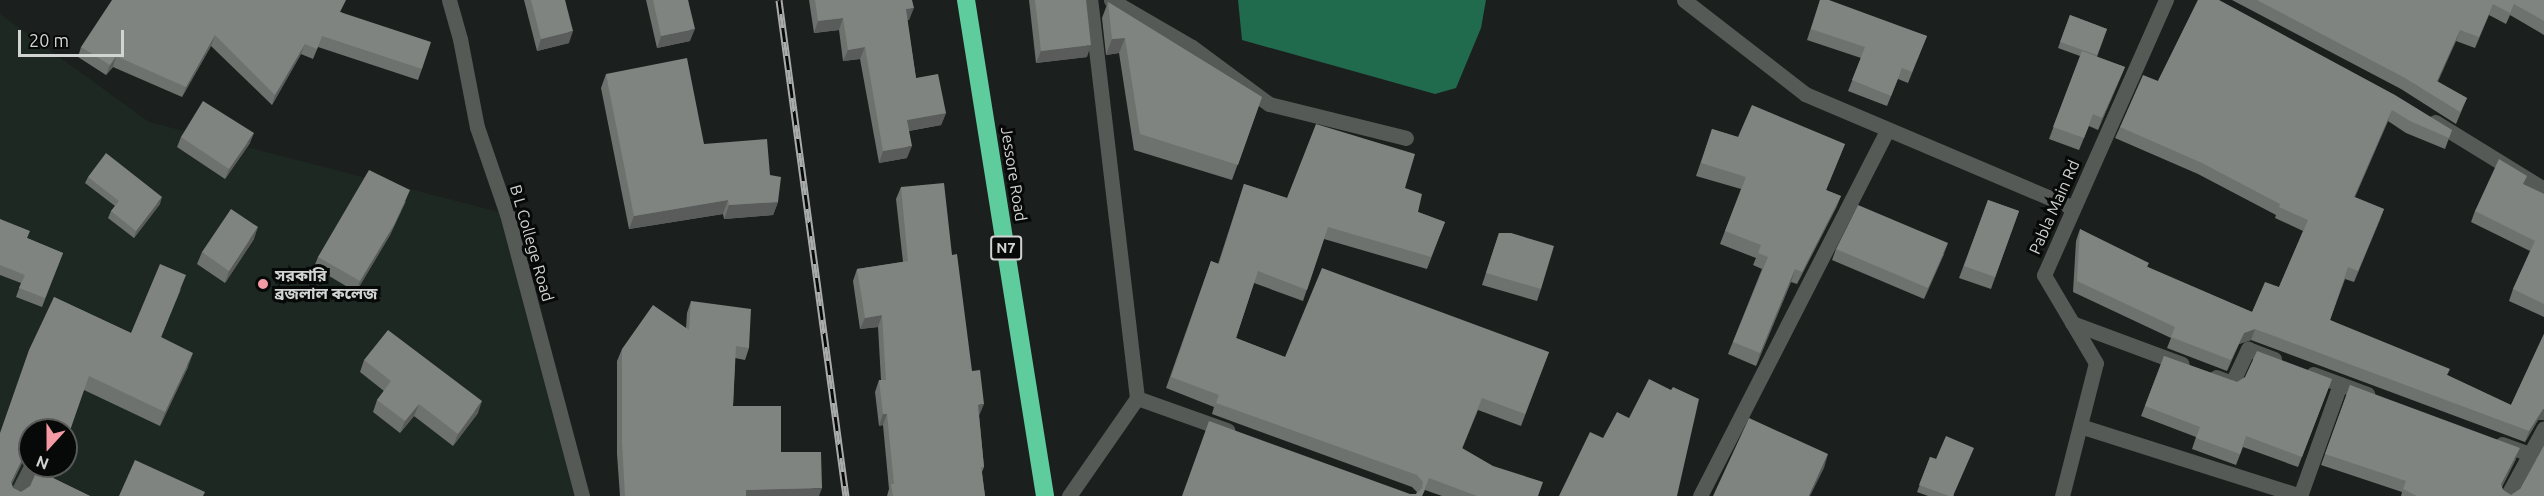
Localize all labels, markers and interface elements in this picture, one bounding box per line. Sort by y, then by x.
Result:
scale bar [21,18,128,56]
text: 20 m [29,30,69,50]
street label: Jessore Road [997,125,1031,223]
street label: Pabla Main Rd [2025,157,2083,257]
street label: B L College Road [506,182,558,304]
road number: N7 [990,236,1022,260]
place label: সরকারি ব্রজলাল কলেজ [275,265,378,303]
marker: সরকারি ব্রজলাল কলেজ [256,277,270,291]
north arrow [18,418,78,478]
text: N [33,452,51,473]

